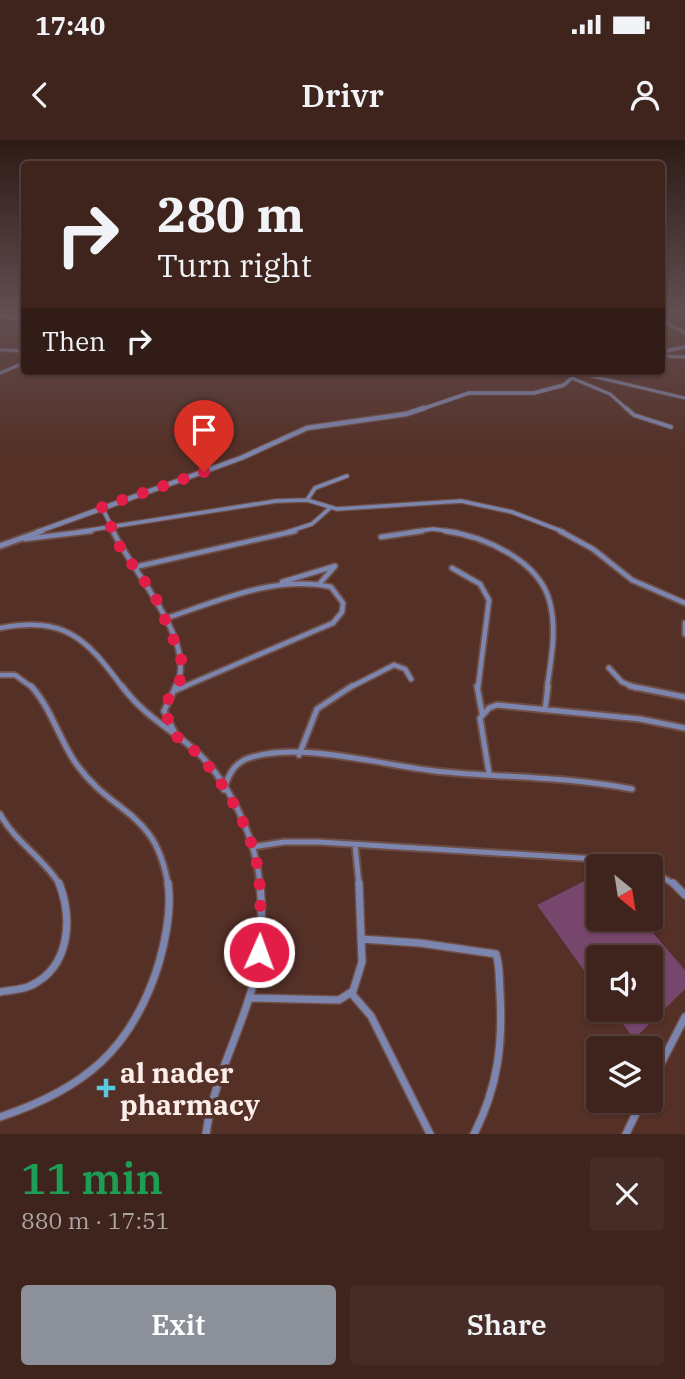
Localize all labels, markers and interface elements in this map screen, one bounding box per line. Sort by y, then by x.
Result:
text: 17:40 [35,8,105,42]
text: Drivr [301,74,384,116]
icon: back [21,76,59,114]
icon: person [626,76,664,114]
text: 280 m [157,182,304,245]
icon: right [42,189,133,280]
text: Turn right [157,244,312,286]
icon: right [120,322,158,360]
text: Then [42,324,106,358]
pin [174,400,234,472]
icon: arrive [185,411,223,449]
north arrow [586,854,663,931]
map controls [586,854,663,1113]
position arrow [222,915,296,989]
button: sound [586,945,663,1022]
button: layers [586,1036,663,1113]
place label: al nader pharmacy [120,1054,260,1123]
marker: al nader pharmacy [98,1080,114,1096]
text: 11 min [21,1151,163,1206]
button: close [590,1157,664,1231]
text: 880 m · 17:51 [21,1205,170,1235]
button: Exit [21,1285,336,1365]
button: Share [350,1285,664,1365]

